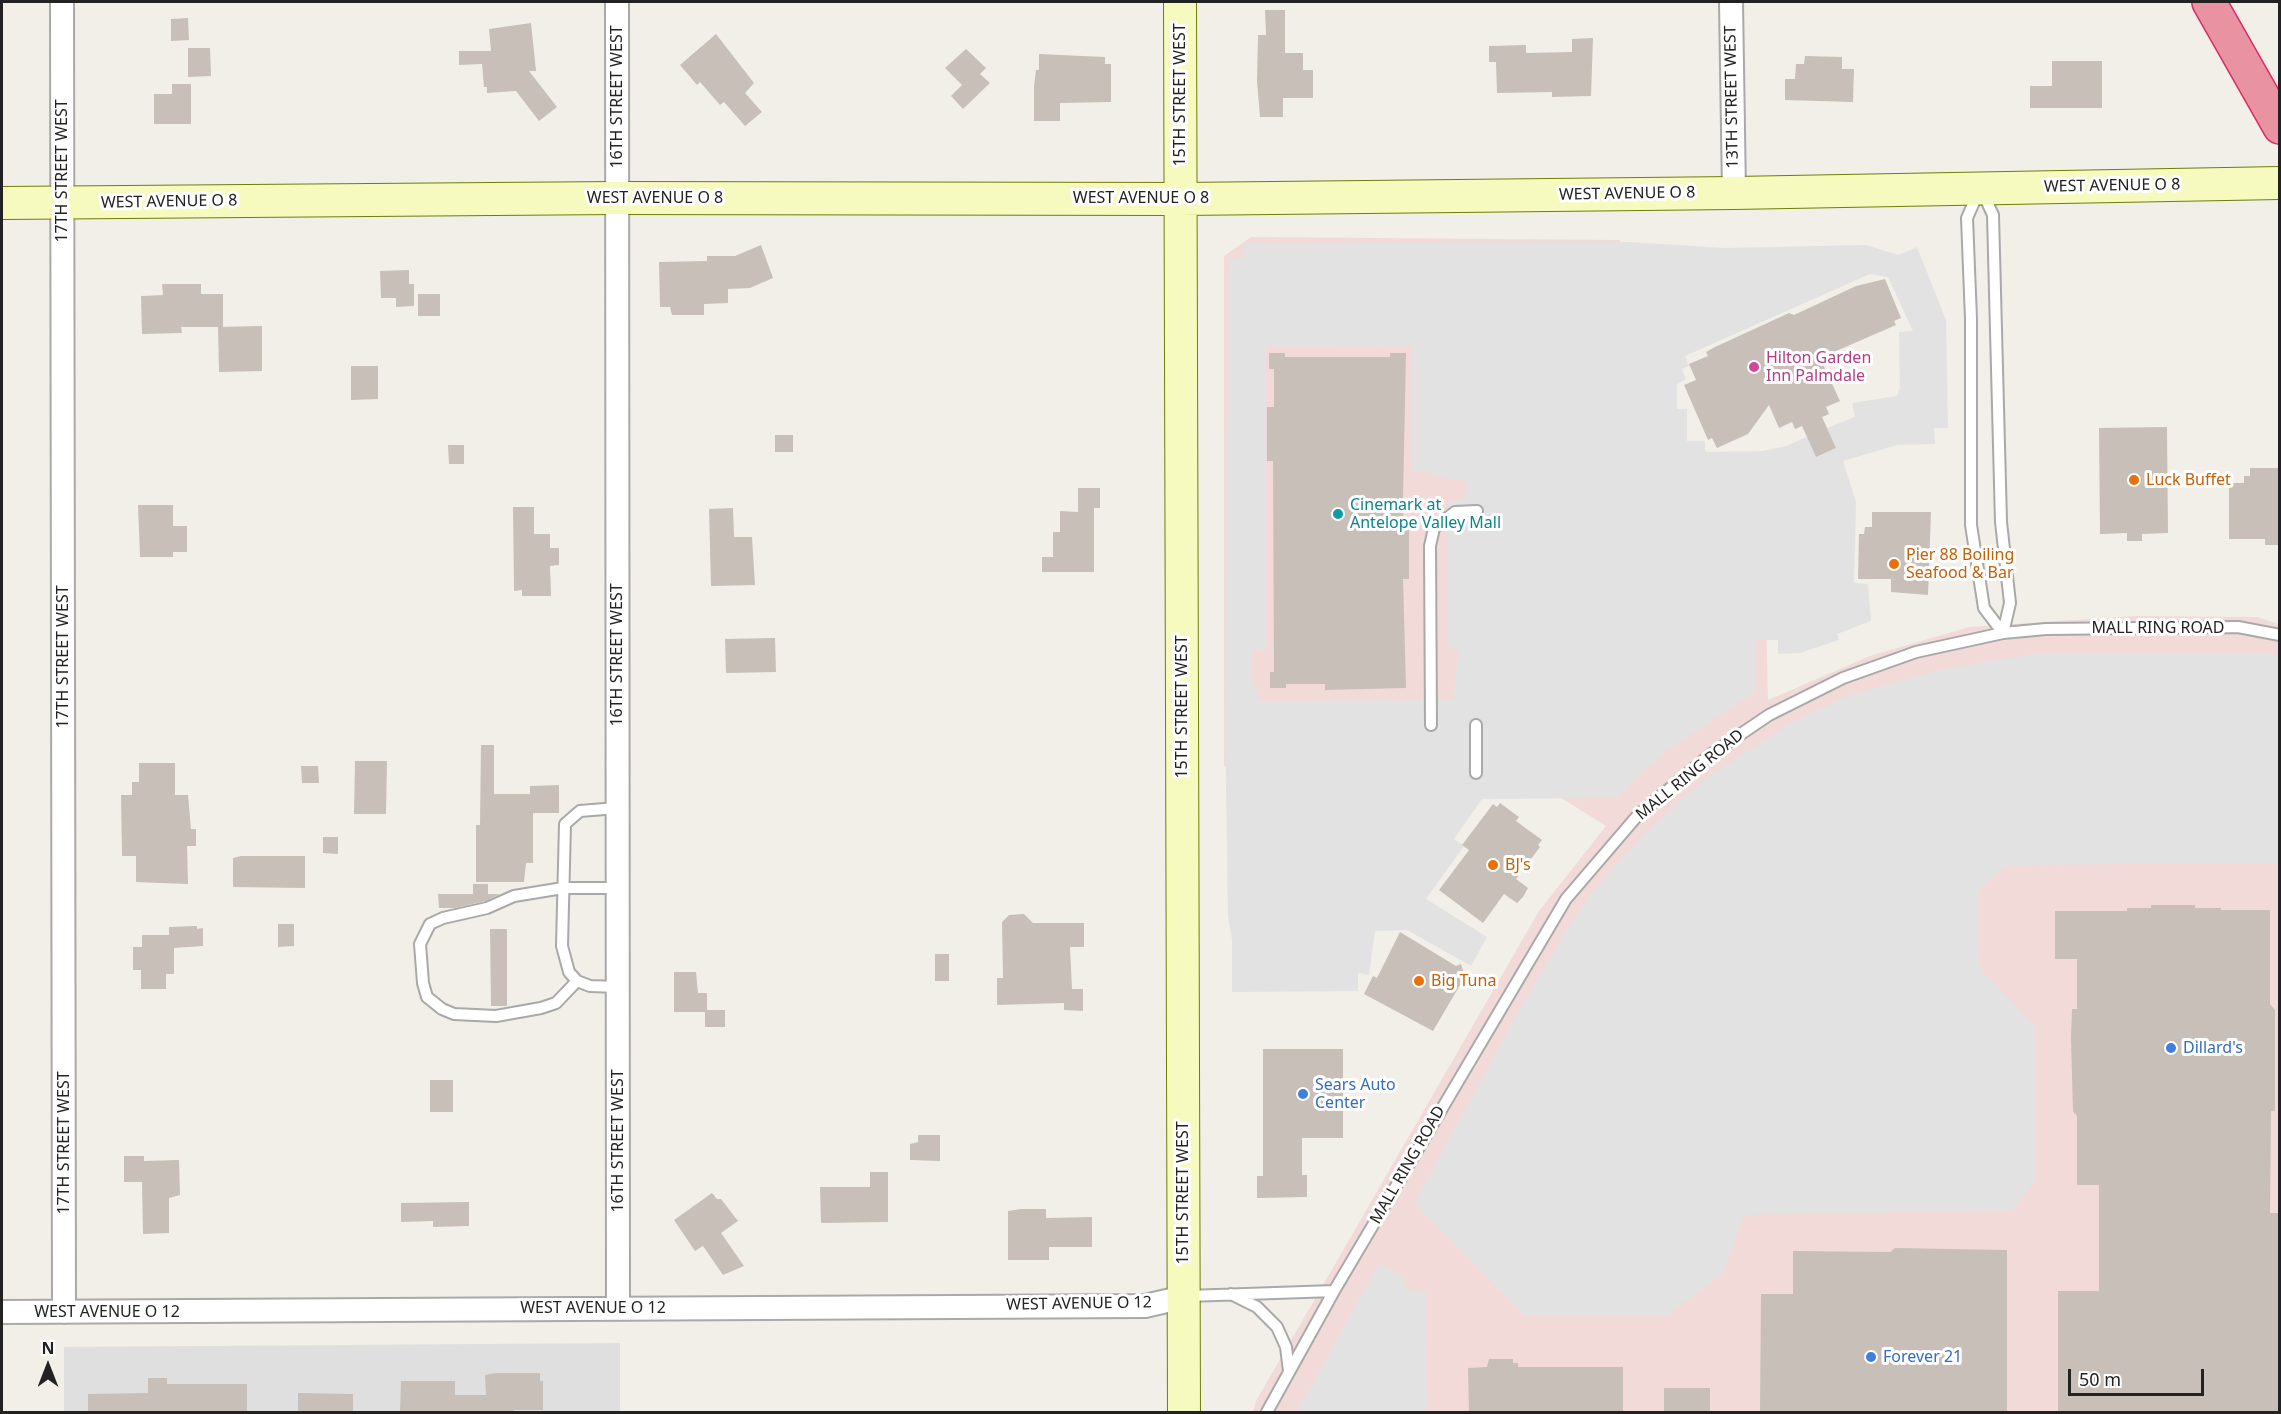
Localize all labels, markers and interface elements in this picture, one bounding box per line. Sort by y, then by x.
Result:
street label: 15TH STREET WEST [1170,23,1190,167]
street label: 16TH STREET WEST [607,25,627,169]
street label: 13TH STREET WEST [1721,25,1743,169]
street label: 17TH STREET WEST [52,99,72,243]
street label: WEST AVENUE O 8 [2044,175,2180,197]
street label: WEST AVENUE O 8 [1559,183,1695,205]
street label: WEST AVENUE O 8 [587,188,723,208]
street label: WEST AVENUE O 8 [1073,188,1209,208]
street label: WEST AVENUE O 8 [101,191,237,213]
place label: Hilton Garden Inn Palmdale [1766,348,1871,386]
marker: Hilton Garden Inn Palmdale [1747,360,1761,374]
place label: Luck Buffet [2146,470,2231,490]
marker: Luck Buffet [2127,473,2141,487]
place label: Cinemark at Antelope Valley Mall [1350,495,1501,533]
marker: Cinemark at Antelope Valley Mall [1331,507,1345,521]
place label: Pier 88 Boiling Seafood & Bar [1906,545,2014,583]
marker: Pier 88 Boiling Seafood & Bar [1887,557,1901,571]
street label: 16TH STREET WEST [607,583,627,727]
street label: 17TH STREET WEST [53,585,73,729]
street label: MALL RING ROAD [2091,618,2225,638]
street label: 15TH STREET WEST [1172,635,1192,779]
street label: MALL RING ROAD [1632,726,1748,824]
place label: BJ's [1505,855,1531,875]
marker: BJ's [1486,858,1500,872]
place label: Big Tuna [1431,971,1496,991]
marker: Big Tuna [1412,974,1426,988]
place label: Dillard's [2183,1038,2243,1058]
marker: Dillard's [2164,1041,2178,1055]
street label: 16TH STREET WEST [608,1069,628,1213]
street label: 17TH STREET WEST [54,1071,74,1215]
place label: Sears Auto Center [1315,1075,1396,1113]
marker: Sears Auto Center [1296,1087,1310,1101]
street label: MALL RING ROAD [1366,1103,1450,1227]
street label: 15TH STREET WEST [1173,1121,1193,1265]
street label: WEST AVENUE O 12 [1006,1293,1152,1315]
street label: WEST AVENUE O 12 [520,1298,666,1318]
street label: WEST AVENUE O 12 [34,1302,180,1322]
north arrow [18,1336,78,1396]
text: N [41,1337,55,1359]
place label: Forever 21 [1883,1347,1962,1367]
marker: Forever 21 [1864,1350,1878,1364]
scale bar [2071,1357,2208,1395]
text: 50 m [2079,1367,2121,1391]

